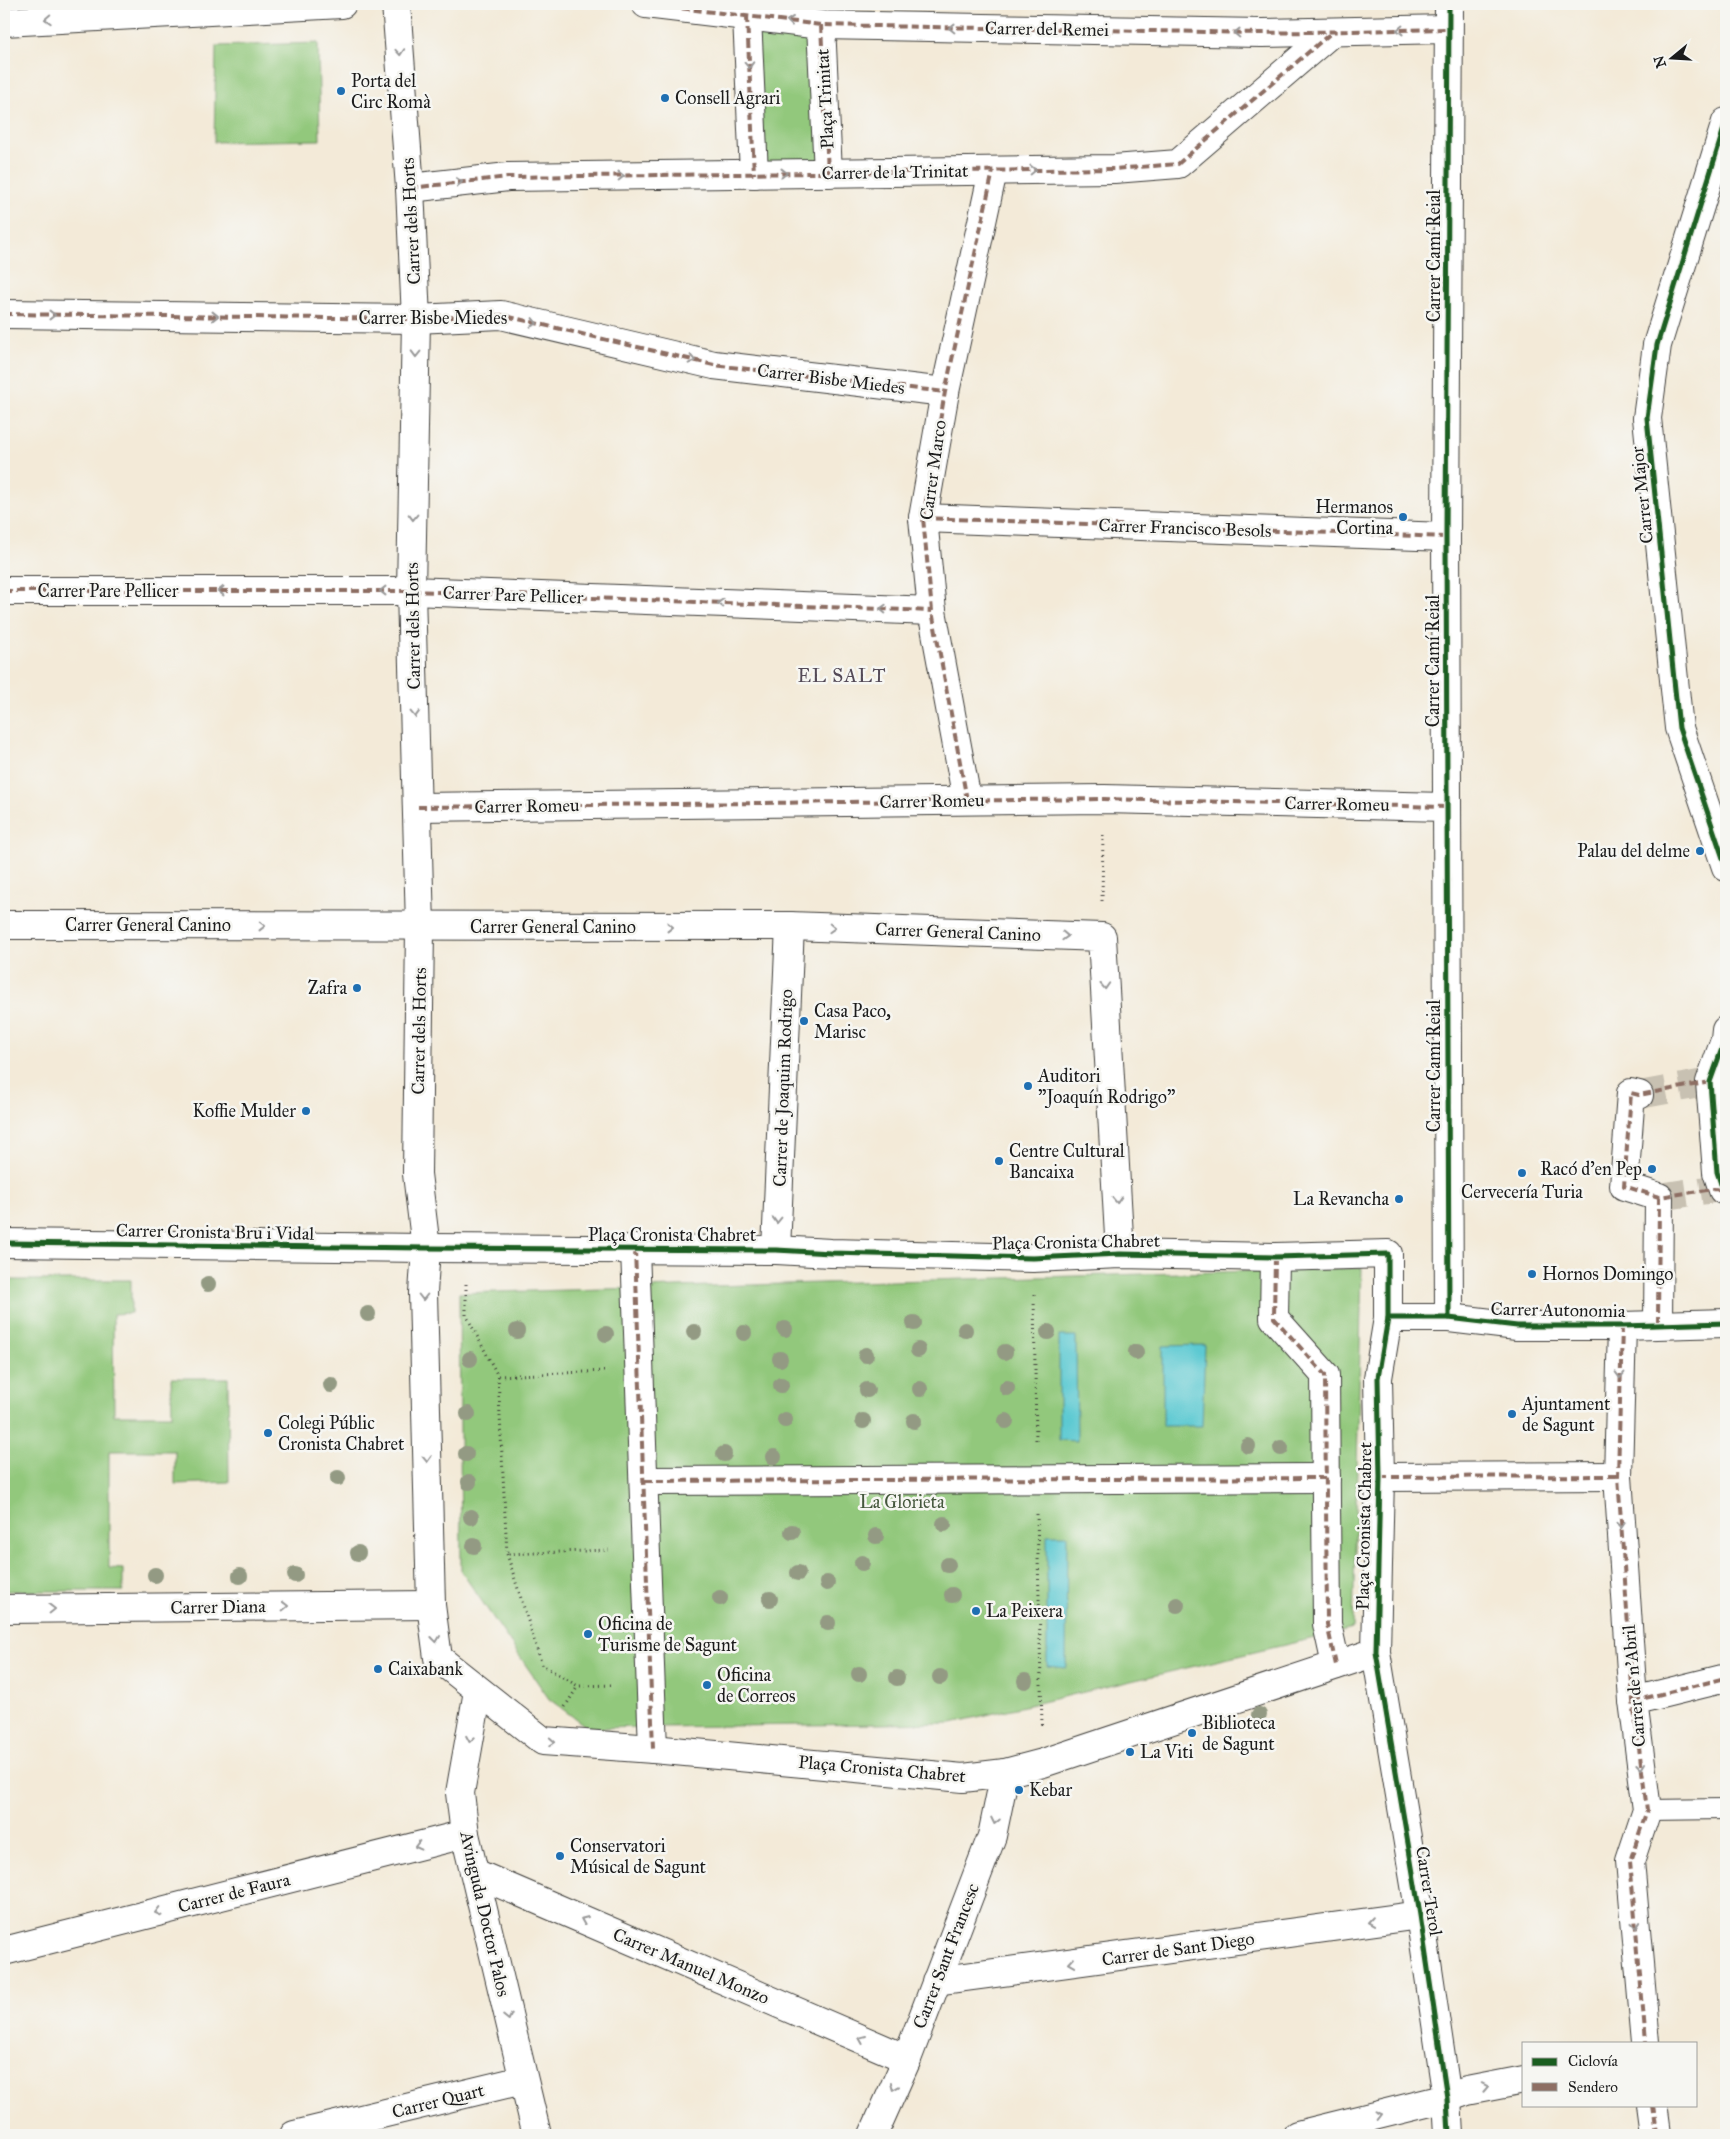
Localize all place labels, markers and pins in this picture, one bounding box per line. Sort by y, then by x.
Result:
place label: Porta del Circ Romà [351,70,431,113]
marker: Porta del Circ Romà [335,85,347,97]
place label: Consell Agrari [675,87,781,110]
marker: Consell Agrari [659,92,671,104]
place label: Hermanos Cortina [1315,496,1393,539]
marker: Hermanos Cortina [1397,511,1409,523]
place label: Palau del delme [1577,840,1690,862]
marker: Palau del delme [1694,845,1706,857]
place label: Zafra [308,977,347,999]
marker: Zafra [351,982,363,994]
place label: Casa Paco, Marisc [814,1000,891,1043]
marker: Casa Paco, Marisc [798,1015,810,1027]
place label: Auditori "Joaquín Rodrigo" [1037,1065,1175,1109]
marker: Auditori "Joaquín Rodrigo" [1022,1080,1034,1092]
place label: Koffie Mulder [193,1100,296,1122]
marker: Koffie Mulder [300,1105,312,1117]
place label: Centre Cultural Bancaixa [1009,1140,1125,1183]
marker: Centre Cultural Bancaixa [993,1155,1005,1167]
place label: Racó d'en Pep [1540,1158,1642,1180]
marker: Racó d'en Pep [1646,1163,1658,1175]
marker: Cervecería Turia [1516,1167,1528,1179]
place label: Cervecería Turia [1461,1181,1583,1203]
place label: La Revancha [1293,1188,1389,1210]
marker: La Revancha [1393,1193,1405,1205]
place label: Hornos Domingo [1542,1263,1673,1286]
marker: Hornos Domingo [1526,1268,1538,1280]
place label: Ajuntament de Sagunt [1521,1393,1611,1437]
marker: Ajuntament de Sagunt [1506,1408,1518,1420]
place label: Colegi Públic Cronista Chabret [278,1412,405,1455]
marker: Colegi Públic Cronista Chabret [262,1427,274,1439]
place label: La Peixera [986,1600,1063,1622]
marker: La Peixera [970,1605,982,1617]
place label: Oficina de Turisme de Sagunt [598,1613,738,1657]
marker: Oficina de Turisme de Sagunt [582,1628,594,1640]
place label: Caixabank [388,1658,464,1680]
marker: Caixabank [372,1663,384,1675]
place label: Oficina de Correos [717,1664,795,1707]
marker: Oficina de Correos [701,1679,713,1691]
place label: Biblioteca de Sagunt [1202,1712,1276,1756]
marker: Biblioteca de Sagunt [1186,1727,1198,1739]
place label: La Viti [1140,1741,1194,1763]
marker: La Viti [1124,1746,1136,1758]
place label: Kebar [1029,1779,1072,1801]
marker: Kebar [1013,1784,1025,1796]
place label: Conservatori Músical de Sagunt [570,1835,707,1879]
marker: Conservatori Músical de Sagunt [554,1850,566,1862]

